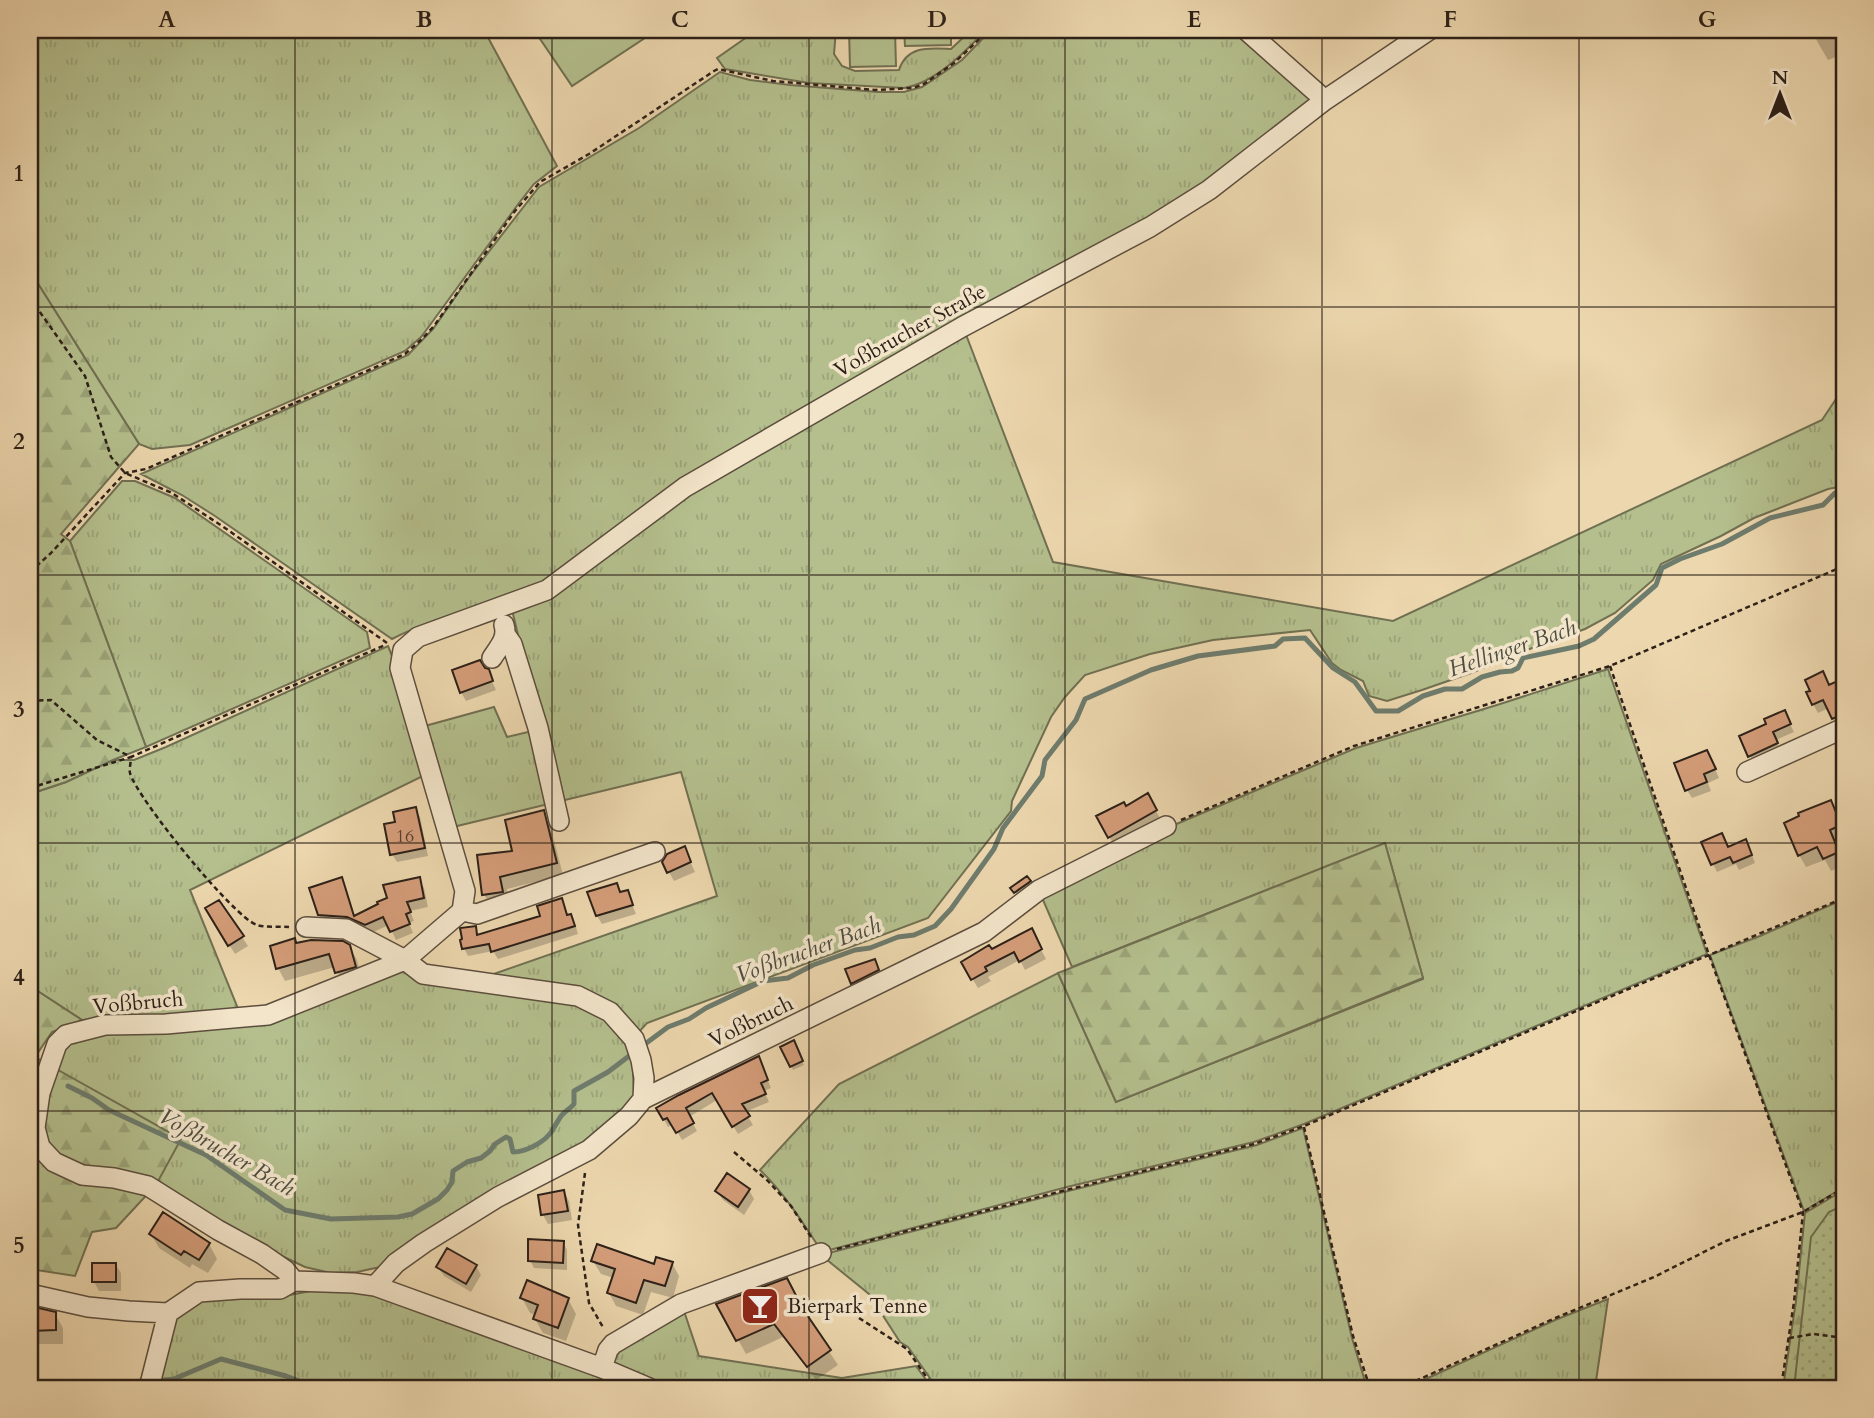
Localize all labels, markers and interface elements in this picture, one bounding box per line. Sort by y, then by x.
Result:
text: A [158,4,176,35]
text: B [416,4,432,35]
text: C [671,4,689,35]
text: D [927,4,947,35]
text: E [1187,4,1201,35]
text: F [1443,4,1457,35]
text: G [1698,4,1717,35]
north arrow [1744,60,1814,130]
text: N [1772,65,1789,91]
text: 1 [13,158,25,189]
street label: Voßbrucher Straße [829,277,991,385]
text: 2 [13,426,25,457]
water label: Hellinger Bach [1444,612,1580,684]
text: 3 [13,694,25,725]
house number: 16 [396,824,414,849]
water label: Voßbrucher Bach [731,909,885,991]
text: 4 [13,962,25,993]
street label: Voßbruch [91,985,185,1021]
street label: Voßbruch [704,989,799,1055]
water label: Voßbrucher Bach [153,1101,301,1203]
text: 5 [13,1230,25,1261]
bar icon: Bierpark Tenne [739,1285,781,1327]
place label: Bierpark Tenne [787,1292,928,1321]

